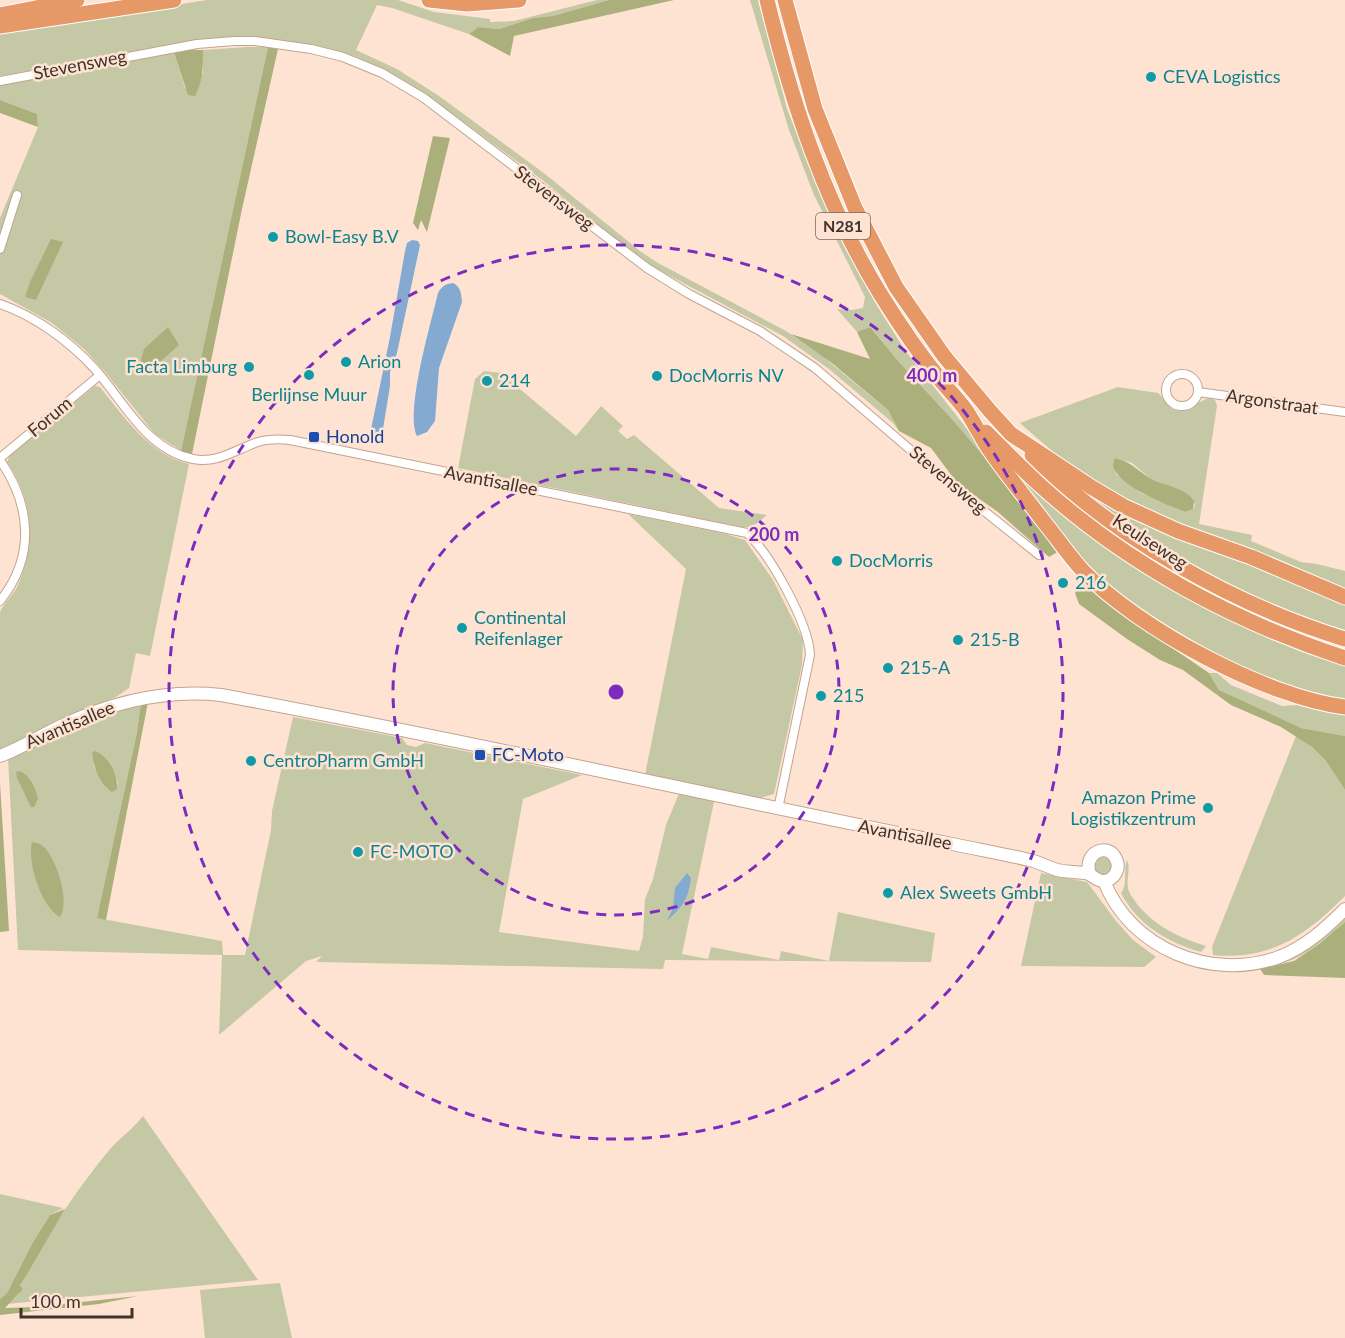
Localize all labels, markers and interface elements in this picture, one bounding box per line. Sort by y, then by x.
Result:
street label: Stevensweg [31,44,128,84]
place label: CEVA Logistics [1163,65,1281,87]
marker: CEVA Logistics [1144,70,1158,84]
street label: Stevensweg [510,160,599,234]
road number: N281 [816,213,870,239]
place label: Bowl-Easy B.V [285,225,400,247]
marker: Bowl-Easy B.V [266,230,280,244]
place label: Arion [358,350,401,372]
place label: Facta Limburg [126,355,237,377]
marker: Arion [339,355,353,369]
marker: Facta Limburg [242,360,256,374]
place label: DocMorris NV [669,364,784,386]
text: 400 m [907,364,957,386]
marker: Berlijnse Muur [302,368,316,382]
place label: 214 [499,369,530,391]
marker: DocMorris NV [650,369,664,383]
marker: 214 [480,374,494,388]
place label: Berlijnse Muur [251,383,367,405]
street label: Argonstraat [1225,384,1320,418]
street label: Forum [23,391,76,441]
place label: Honold [326,425,384,447]
marker: Honold [307,430,321,444]
street label: Stevensweg [905,440,992,518]
street label: Avantisallee [443,460,540,500]
street label: Keulseweg [1109,509,1192,574]
text: 200 m [749,523,799,545]
place label: DocMorris [849,549,933,571]
marker: DocMorris [830,554,844,568]
place label: 216 [1075,571,1106,593]
marker: 216 [1056,576,1070,590]
place label: Continental Reifenlager [474,606,566,649]
marker: Continental Reifenlager [455,621,469,635]
place label: 215-B [970,628,1020,650]
marker: 215-B [951,633,965,647]
place label: 215-A [900,656,951,678]
marker: 215-A [881,661,895,675]
centre of rings [606,682,626,702]
place label: 215 [833,684,864,706]
marker: 215 [814,689,828,703]
street label: Avantisallee [22,695,118,753]
place label: FC-Moto [492,743,564,765]
marker: FC-Moto [473,748,487,762]
place label: CentroPharm GmbH [263,749,424,771]
marker: CentroPharm GmbH [244,754,258,768]
place label: Amazon Prime Logistikzentrum [1070,786,1196,829]
marker: Amazon Prime Logistikzentrum [1201,801,1215,815]
street label: Avantisallee [857,814,954,854]
place label: FC-MOTO [370,840,454,862]
marker: FC-MOTO [351,845,365,859]
place label: Alex Sweets GmbH [900,881,1052,903]
marker: Alex Sweets GmbH [881,886,895,900]
scale bar [21,1281,132,1319]
text: 100 m [30,1290,81,1312]

